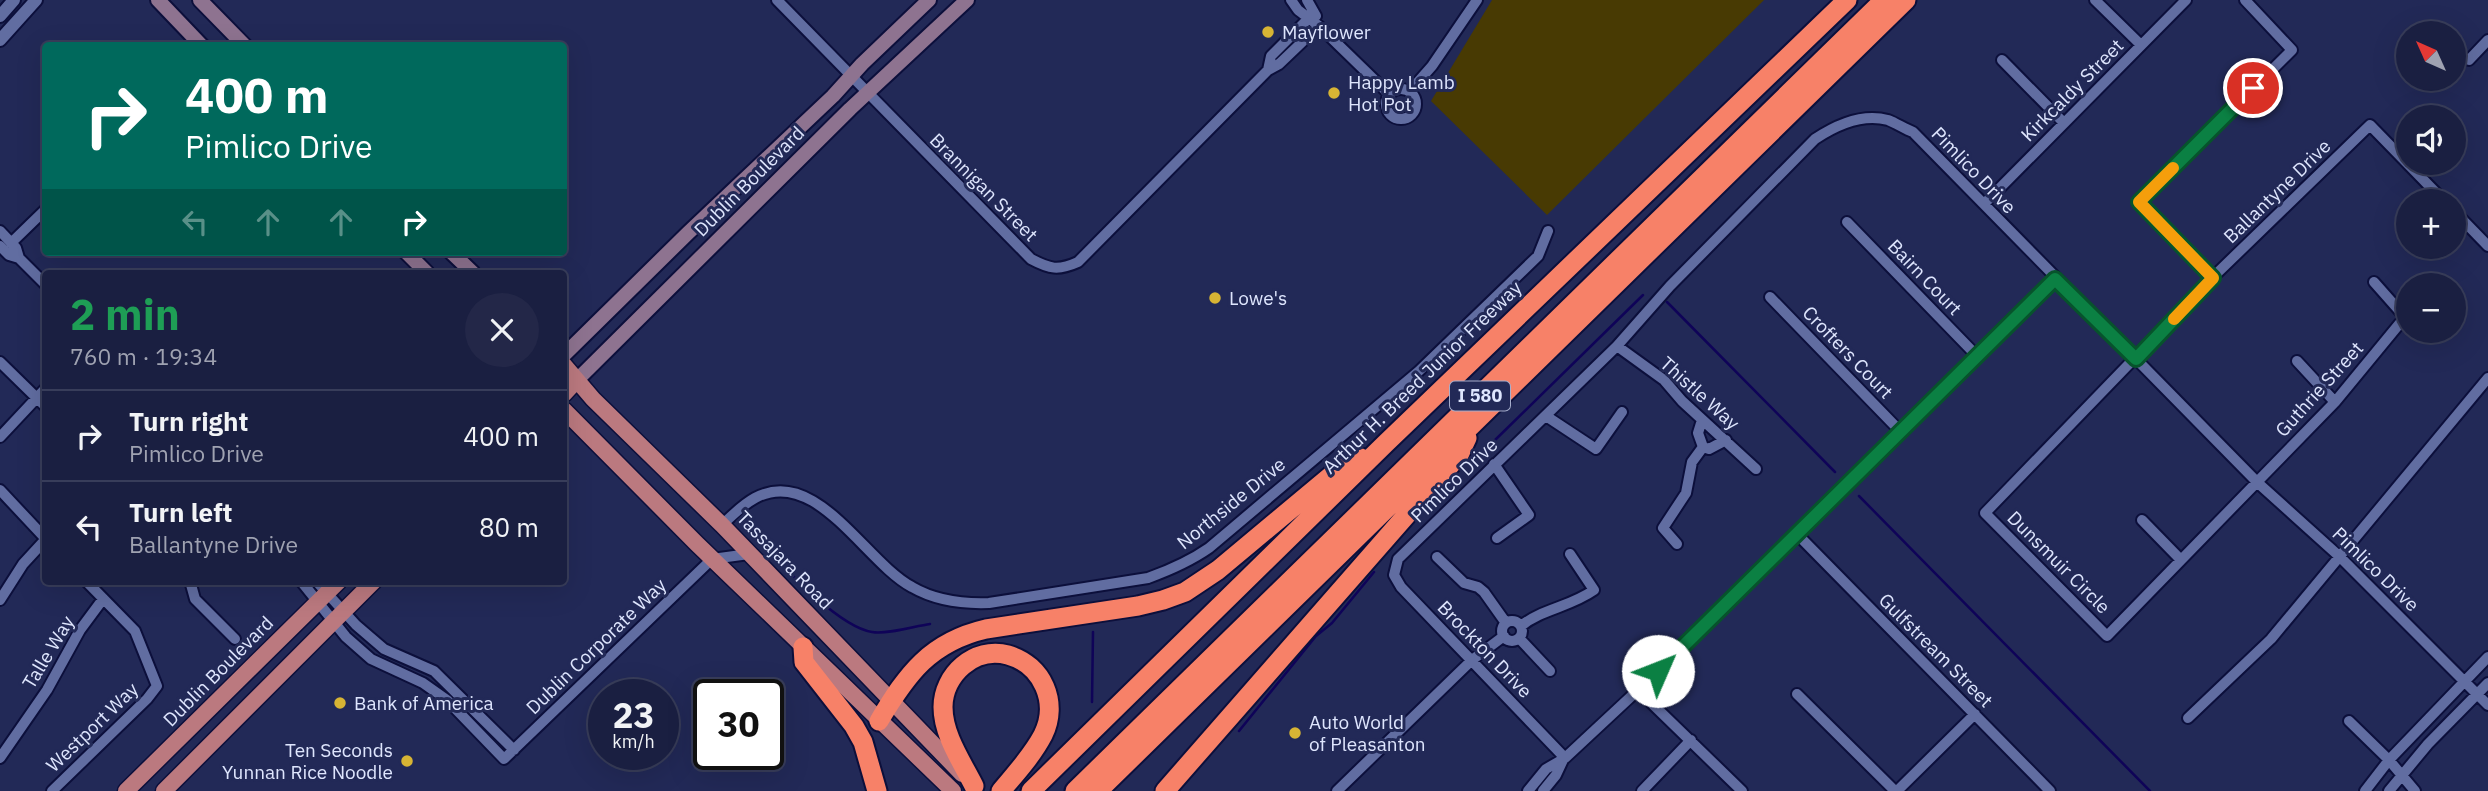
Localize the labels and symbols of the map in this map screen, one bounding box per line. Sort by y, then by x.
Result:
place label: Mayflower [1282,20,1371,44]
north arrow [2396,21,2466,91]
marker: Mayflower [1260,24,1276,40]
street label: Kirkcaldy Street [2016,34,2128,146]
pin [2223,58,2283,118]
place label: Happy Lamb Hot Pot [1348,70,1455,116]
marker: Happy Lamb Hot Pot [1326,85,1342,101]
street label: Dublin Boulevard [689,121,809,241]
street label: Pimlico Drive [1927,122,2021,218]
street label: Brannigan Street [925,128,1043,246]
street label: Ballantyne Drive [2218,134,2336,248]
street label: Bairn Court [1883,234,1967,320]
street label: Arthur H. Breed Junior Freeway [1317,275,1527,479]
place label: Lowe's [1229,286,1287,310]
marker: Lowe's [1207,290,1223,306]
street label: Crofters Court [1798,300,1898,404]
street label: Guthrie Street [2270,336,2368,442]
street label: Thistle Way [1655,351,1745,435]
road number: I 580 [1450,382,1510,410]
street label: Pimlico Drive [1406,433,1502,527]
street label: Northside Drive [1172,452,1290,554]
street label: Tassajara Road [732,506,838,614]
street label: Dunsmuir Circle [2003,506,2115,618]
street label: Pimlico Drive [2328,522,2424,616]
street label: Dublin Corporate Way [521,573,671,719]
street label: Gulfstream Street [1874,588,1998,712]
street label: Brockton Drive [1433,595,1537,703]
street label: Talle Way [17,611,79,693]
street label: Dublin Boulevard [158,611,278,731]
position arrow [1621,634,1695,708]
street label: Westport Way [41,677,144,777]
speed limit sign: 30 [693,679,784,770]
place label: Bank of America [354,691,494,715]
marker: Bank of America [332,695,348,711]
place label: Auto World of Pleasanton [1309,710,1426,756]
marker: Auto World of Pleasanton [1287,725,1303,741]
place label: Ten Seconds Yunnan Rice Noodle [222,738,393,784]
marker: Ten Seconds Yunnan Rice Noodle [399,753,415,769]

